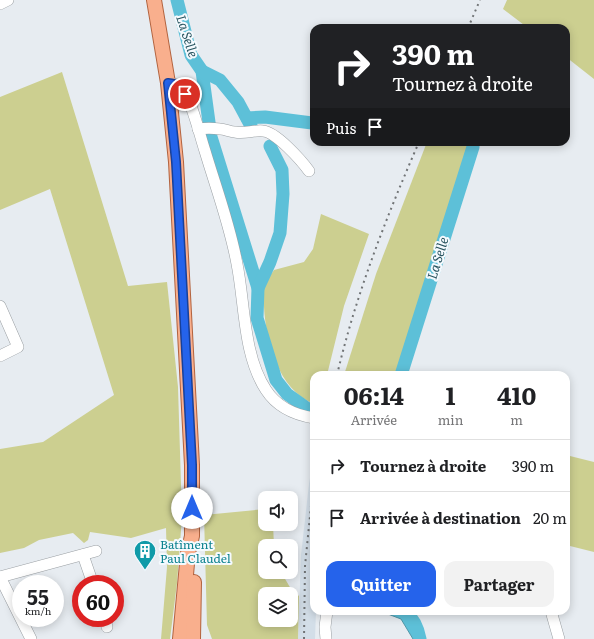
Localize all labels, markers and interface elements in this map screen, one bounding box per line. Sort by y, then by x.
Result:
water label: La Selle [172,12,204,60]
text: 390 m [392,32,474,74]
icon: right [326,40,378,92]
text: Tournez à droite [392,70,533,97]
pin [168,77,202,111]
icon: arrive [174,83,196,105]
text: Puis [326,116,356,139]
icon: arrive [364,116,386,138]
water label: La Selle [422,234,452,282]
text: 06:14 [344,377,404,412]
text: 1 [446,377,455,412]
text: 410 [497,377,536,412]
text: Arrivée [351,410,397,429]
text: min [438,410,463,429]
text: m [510,410,523,429]
text: Tournez à droite [360,454,486,477]
text: 390 m [512,454,554,477]
icon: right [326,455,348,477]
position arrow [171,487,213,529]
map controls [258,491,298,627]
button: sound [258,491,298,531]
text: Arrivée à destination [360,506,521,529]
text: 20 m [533,506,567,529]
icon: arrive [326,507,348,529]
place label: Batîment Paul Claudel [160,535,231,567]
building icon: Batîment Paul Claudel [132,538,158,571]
button: search [258,539,298,579]
button: Quitter [326,561,436,607]
button: Partager [444,561,554,607]
speed limit sign: 60 [72,575,124,627]
text: 55 [27,581,49,611]
button: layers [258,587,298,627]
text: km/h [25,603,51,618]

